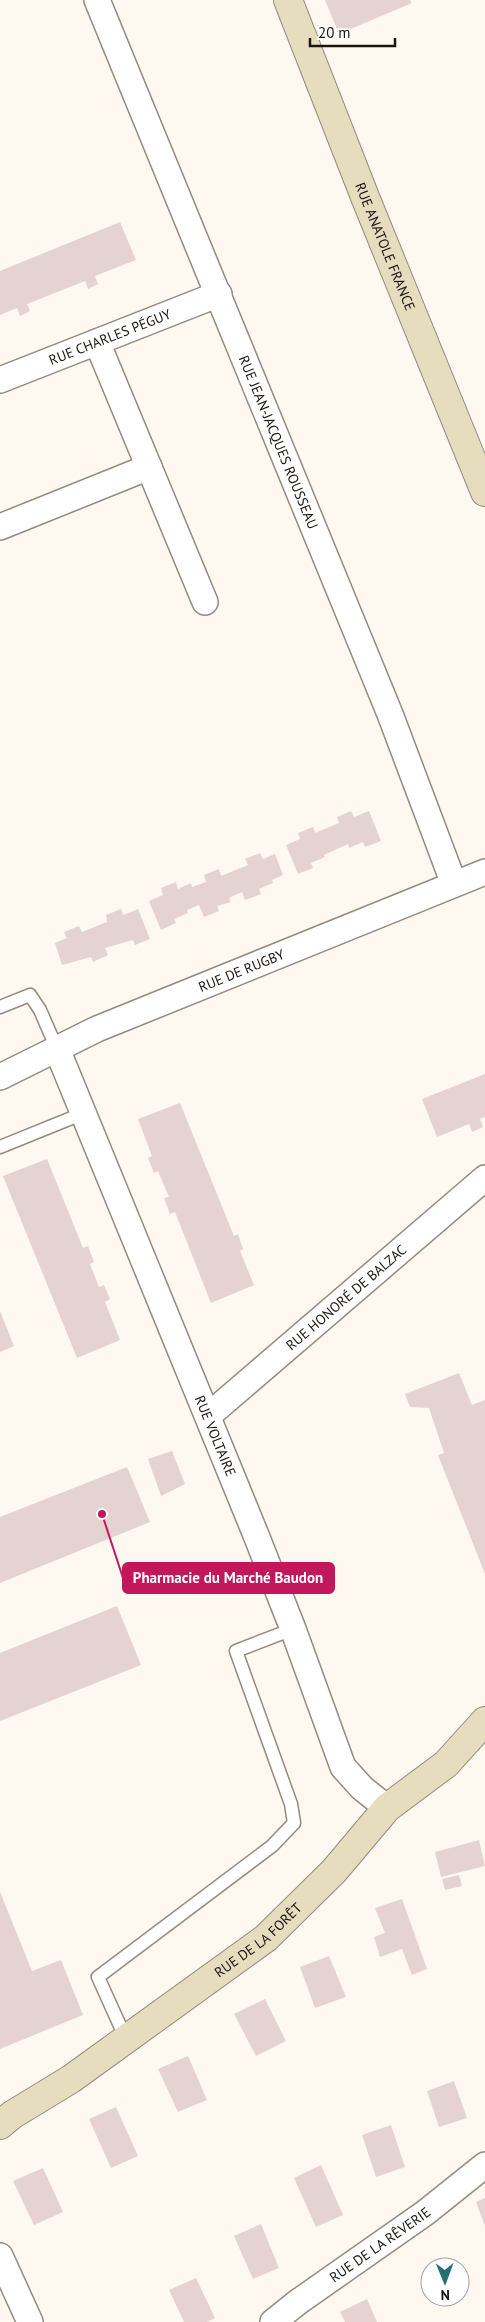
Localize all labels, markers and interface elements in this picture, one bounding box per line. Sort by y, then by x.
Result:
scale bar [310,15,395,47]
text: 20 m [318,23,351,42]
street label: RUE ANATOLE FRANCE [351,180,419,313]
street label: RUE CHARLES PÉGUY [46,305,174,369]
street label: RUE JEAN-JACQUES ROUSSEAU [235,353,322,532]
street label: RUE DE RUGBY [196,945,287,996]
street label: RUE HONORÉ DE BALZAC [282,1241,410,1354]
street label: RUE VOLTAIRE [191,1393,240,1479]
callout: Pharmacie du Marché Baudon [123,1563,334,1593]
text: Pharmacie du Marché Baudon [133,1568,323,1587]
street label: RUE DE LA FORÊT [211,1899,306,1981]
street label: RUE DE LA RÊVERIE [326,2203,434,2286]
north arrow [420,2257,470,2307]
text: N [440,2286,450,2304]

